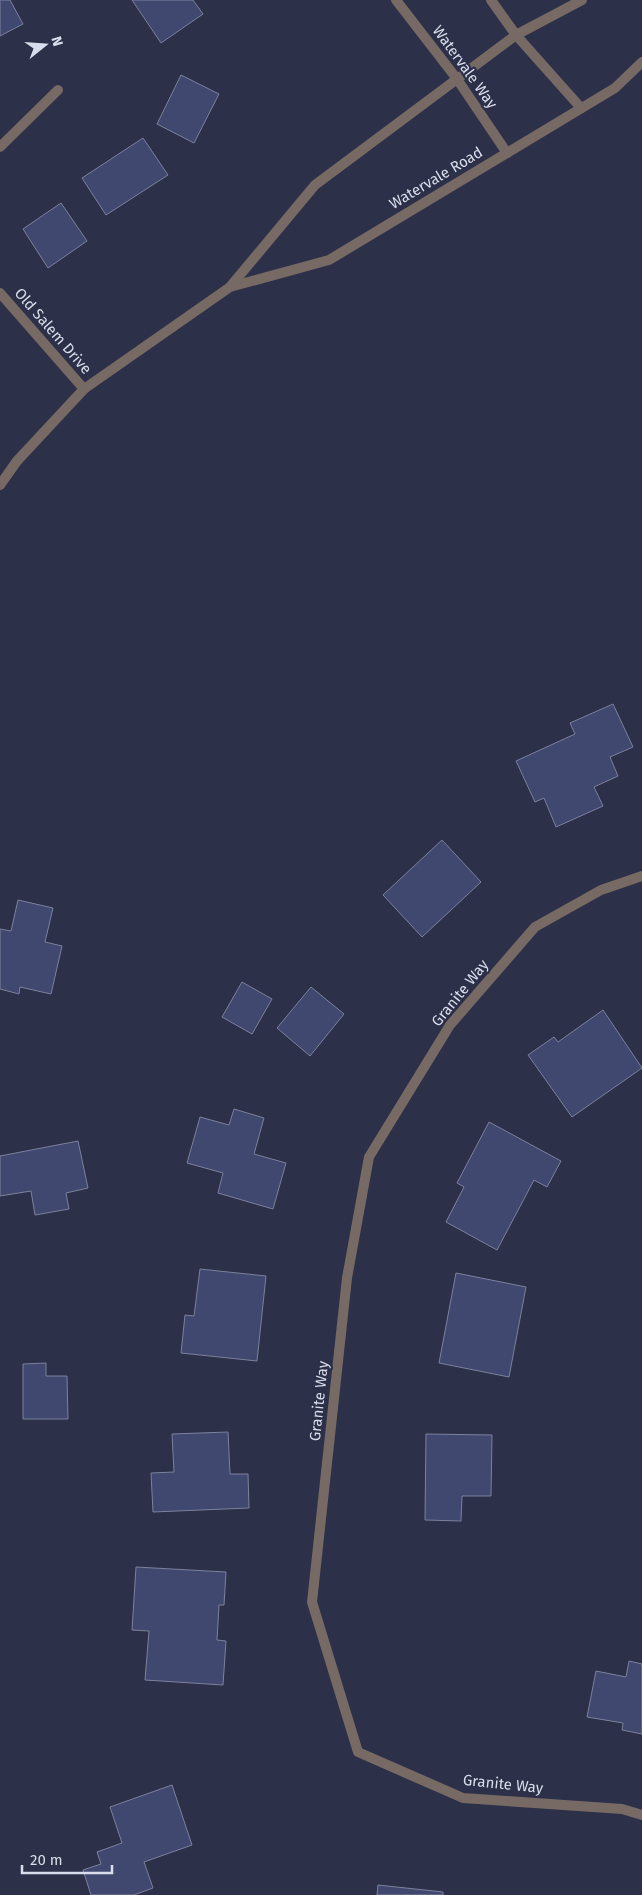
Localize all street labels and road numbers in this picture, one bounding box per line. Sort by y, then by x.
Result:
street label: Watervale Way [429,22,501,112]
street label: Watervale Road [386,143,486,213]
street label: Old Salem Drive [11,284,95,378]
street label: Granite Way [428,956,493,1030]
street label: Granite Way [306,1359,332,1442]
street label: Granite Way [462,1771,545,1797]

